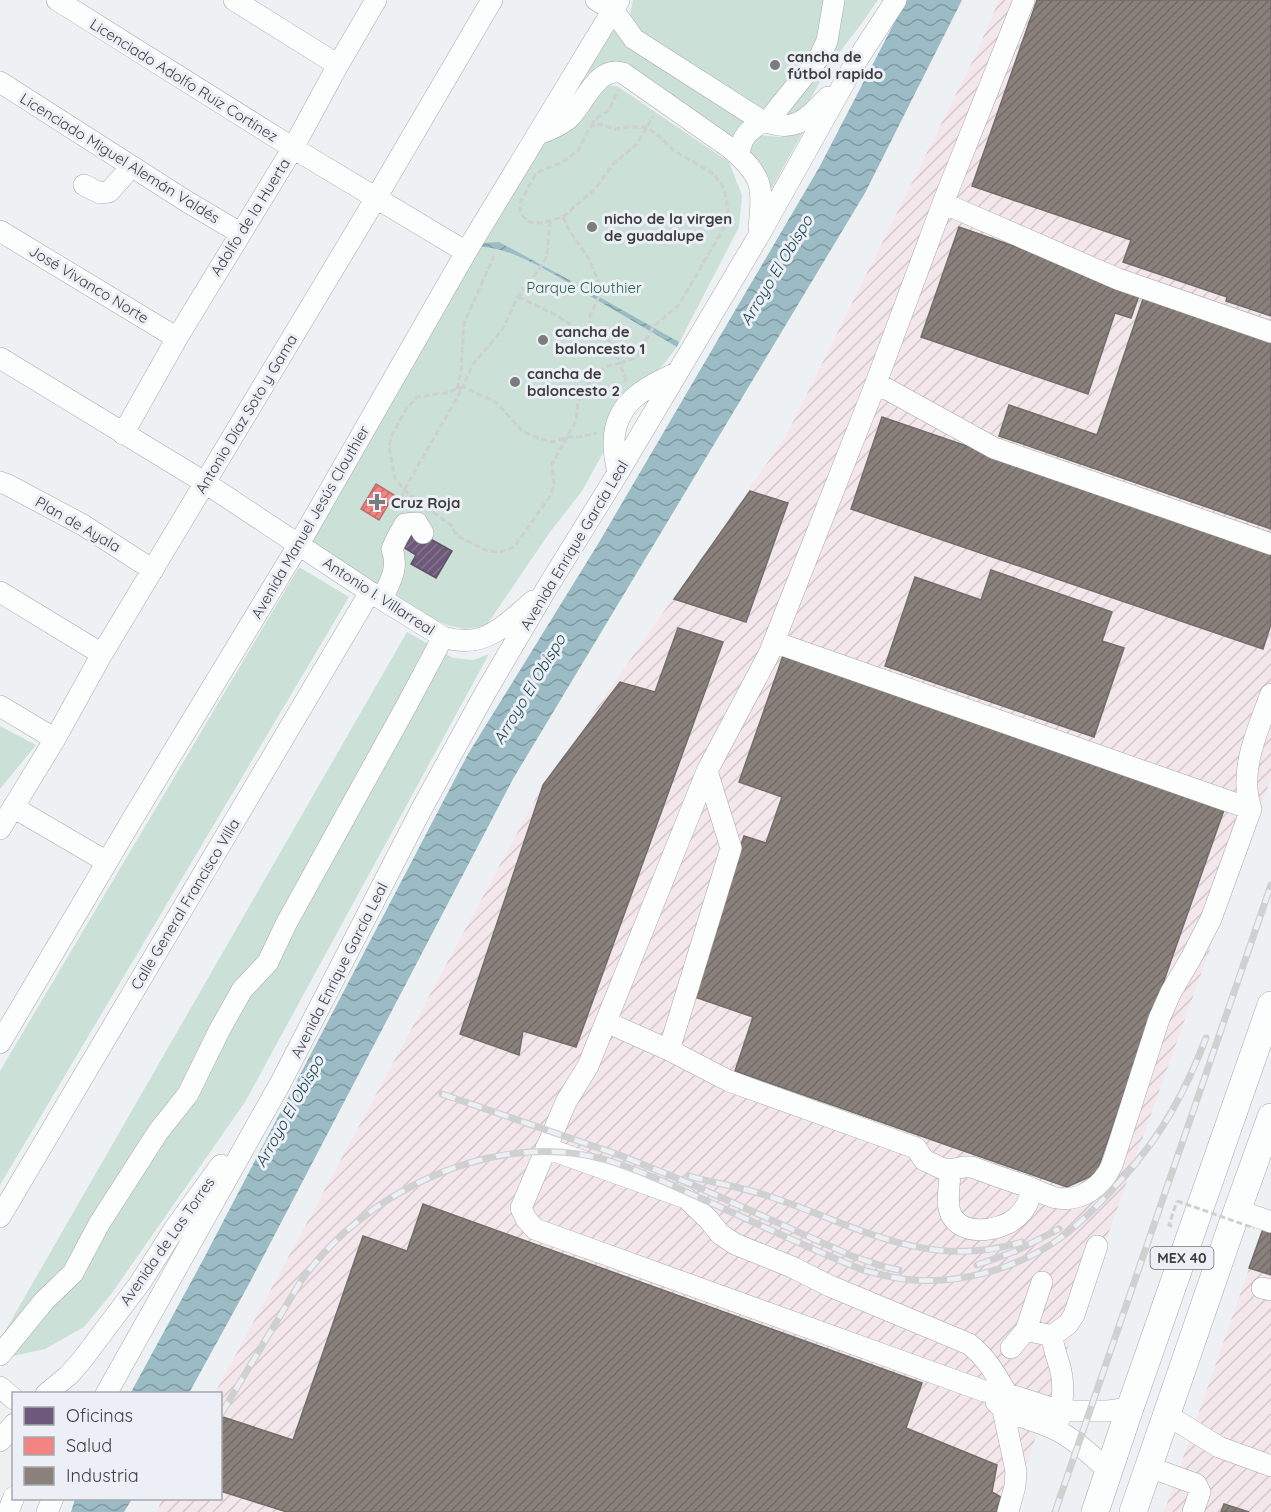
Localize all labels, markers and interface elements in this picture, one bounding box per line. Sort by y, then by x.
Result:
street label: Licenciado Adolfo Ruiz Cortínez [87,14,281,146]
place label: cancha de fútbol rapido [787,47,883,83]
marker: cancha de fútbol rapido [768,58,782,72]
street label: Licenciado Miguel Alemán Valdés [17,89,223,227]
street label: Adolfo de la Huerta [206,155,294,279]
place label: nicho de la virgen de guadalupe [604,209,732,245]
water label: Arroyo El Obispo [735,210,817,328]
marker: nicho de la virgen de guadalupe [585,220,599,234]
street label: José Vivanco Norte [26,241,152,327]
park label: Parque Clouthier [526,278,642,297]
place label: cancha de baloncesto 1 [555,322,645,358]
street label: Antonio Díaz Soto y Gama [191,331,301,497]
marker: cancha de baloncesto 1 [536,333,550,347]
place label: cancha de baloncesto 2 [527,364,620,400]
marker: cancha de baloncesto 2 [508,375,522,389]
street label: Avenida Manuel Jesús Clouthier [247,422,373,622]
street label: Avenida Enrique García Leal [516,457,632,633]
street label: Plan de Ayala [32,492,124,556]
marker: Cruz Roja [368,493,386,511]
place label: Cruz Roja [391,493,460,512]
street label: Antonio I. Villarreal [320,553,438,639]
water label: Arroyo El Obispo [488,629,570,747]
street label: Calle General Francisco Villa [126,815,244,993]
street label: Avenida Enrique García Leal [286,879,392,1061]
water label: Arroyo El Obispo [250,1051,329,1170]
street label: Avenida de Las Torres [115,1173,219,1309]
road number: MEX 40 [1150,1247,1214,1269]
legend [12,1392,222,1500]
text: Oficinas [66,1404,133,1427]
text: Salud [66,1434,112,1457]
text: Industria [66,1464,139,1487]

